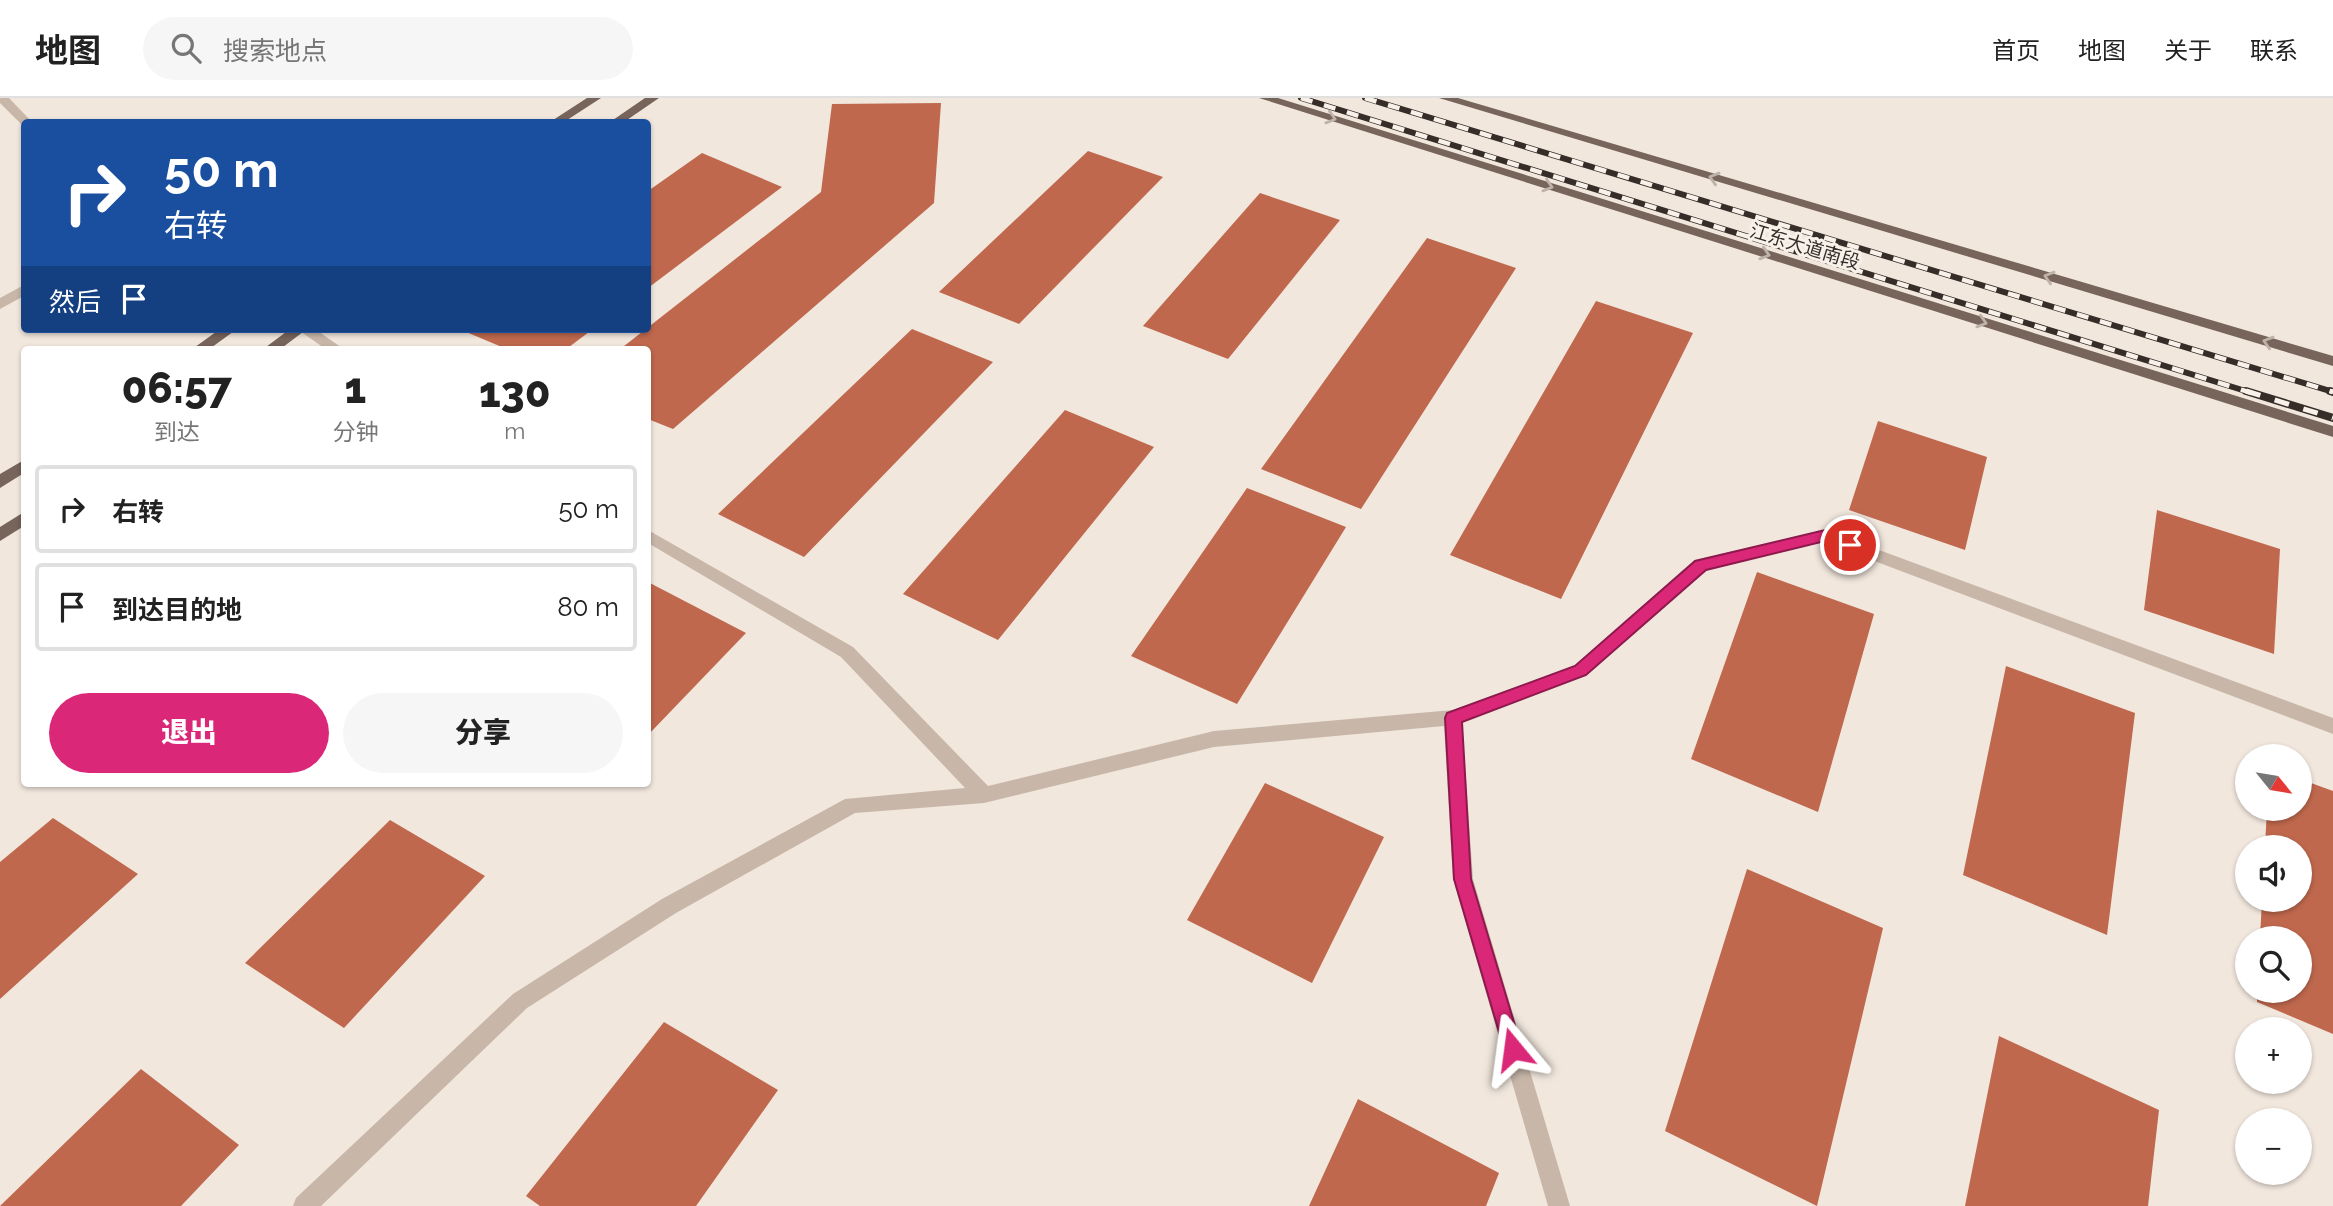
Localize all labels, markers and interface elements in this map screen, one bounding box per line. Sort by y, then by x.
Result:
search box [143,17,633,80]
icon: search [167,29,205,67]
text: 地图 [35,31,101,70]
text: 搜索地点 [223,36,327,66]
text: 首页 [1992,36,2040,65]
text: 地图 [2078,36,2126,65]
text: 关于 [2164,36,2212,65]
text: 联系 [2250,36,2298,65]
one-way arrow [1324,110,1336,125]
text: 50 m [164,141,279,198]
icon: right [49,147,140,238]
one-way arrow [1708,171,1720,186]
one-way arrow [1541,178,1553,193]
text: 右转 [164,207,228,244]
street label: 江东大道南段 [1747,219,1863,273]
one-way arrow [1758,246,1771,260]
one-way arrow [2044,271,2056,286]
icon: arrive [115,280,153,318]
text: 然后 [49,287,101,317]
one-way arrow [1975,314,1988,328]
one-way arrow [2262,335,2274,350]
text: 06:57 [122,364,232,413]
text: 1 [345,364,366,413]
text: 130 [479,368,550,417]
text: m [504,417,525,444]
text: 到达 [154,418,200,445]
text: 分钟 [333,418,379,445]
icon: right [53,490,91,528]
text: 50 m [558,494,619,524]
text: 右转 [112,497,164,527]
pin [1820,515,1880,575]
icon: arrive [1831,526,1869,564]
icon: arrive [53,588,91,626]
text: 80 m [557,592,619,622]
text: 到达目的地 [112,595,242,625]
button: 退出 [49,693,329,773]
button: 分享 [343,693,623,773]
north arrow [2235,744,2312,821]
map controls [2235,744,2312,1185]
button: sound [2235,835,2312,912]
button: search [2235,926,2312,1003]
position arrow [1476,1012,1550,1086]
button: + [2235,1017,2312,1094]
button: − [2235,1108,2312,1185]

